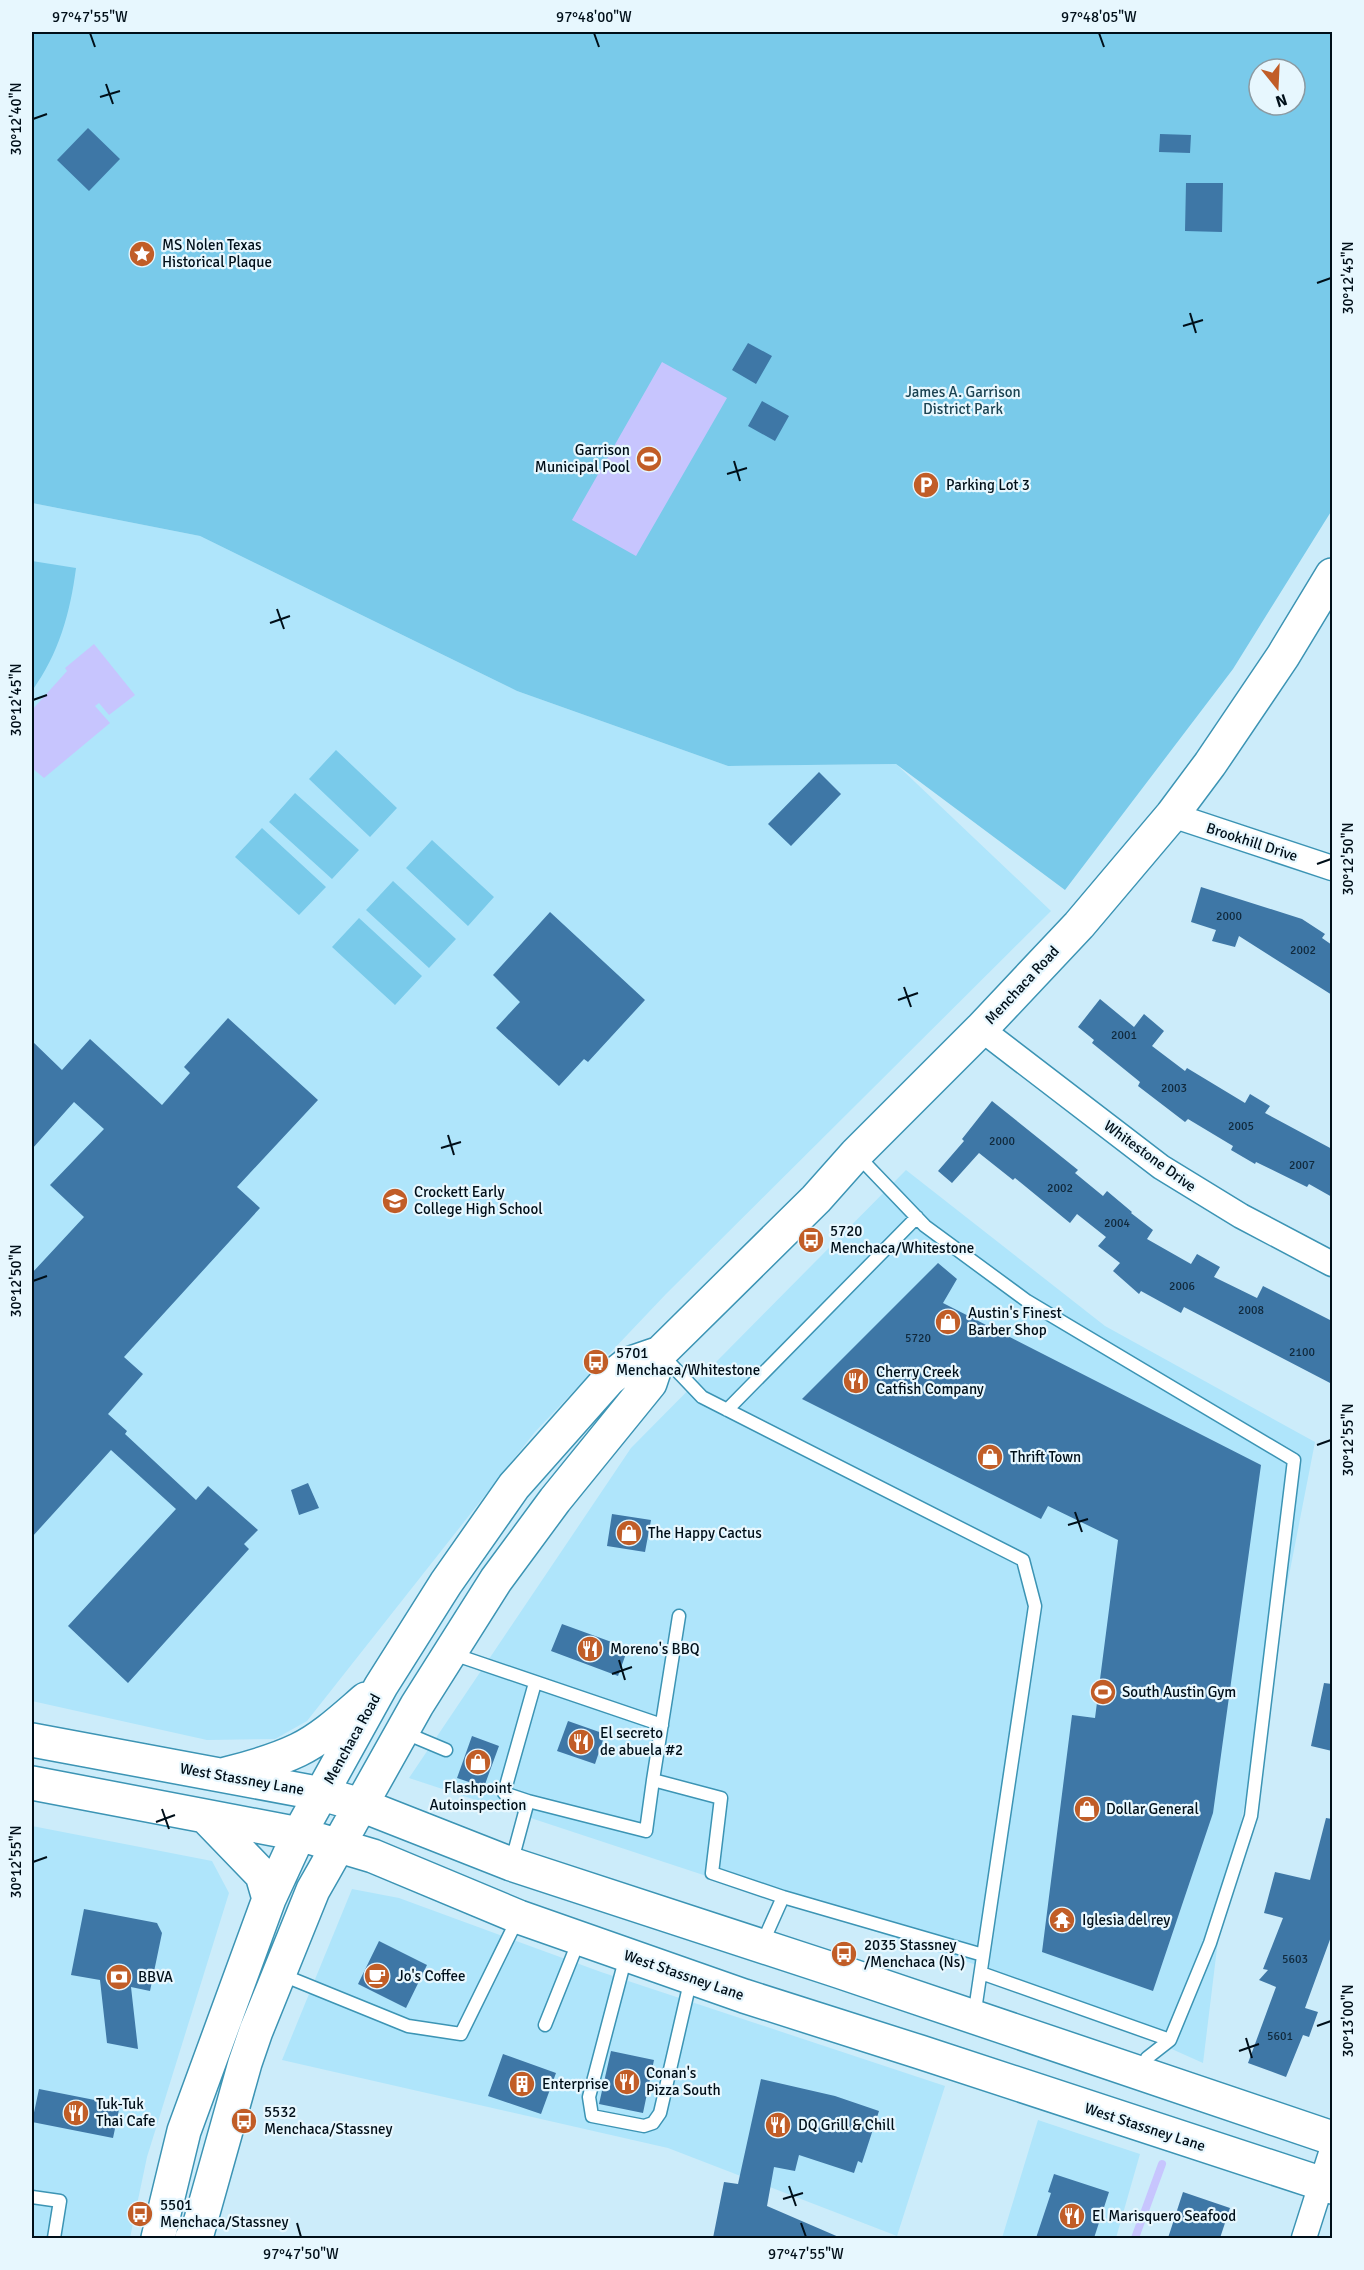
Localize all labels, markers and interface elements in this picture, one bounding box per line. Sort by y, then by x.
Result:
text: 97°47'55"W [52,8,128,26]
text: 97°48'00"W [556,8,632,26]
text: 97°48'05"W [1061,8,1137,26]
north arrow [1247,57,1307,117]
text: 30°12'40"N [7,82,25,156]
text: N [1273,89,1290,112]
place label: MS Nolen Texas Historical Plaque [162,236,272,271]
place icon: MS Nolen Texas Historical Plaque [127,239,157,269]
text: 30°12'45"N [1339,241,1357,315]
park label: James A. Garrison District Park [905,383,1021,418]
place label: Garrison Municipal Pool [535,441,630,476]
sports icon: Garrison Municipal Pool [634,444,664,474]
parking icon: Parking Lot 3 [911,470,941,500]
place label: Parking Lot 3 [946,476,1030,494]
text: 30°12'45"N [7,663,25,737]
street label: Brookhill Drive [1204,819,1300,865]
text: 30°12'50"N [1339,822,1357,896]
house number: 2000 [1216,909,1242,924]
street label: Menchaca Road [981,942,1063,1028]
house number: 2002 [1290,943,1316,958]
house number: 2001 [1111,1028,1137,1043]
house number: 2003 [1161,1081,1187,1096]
street label: Whitestone Drive [1100,1117,1200,1195]
house number: 2005 [1228,1119,1254,1134]
house number: 2000 [989,1134,1015,1149]
house number: 2007 [1289,1158,1315,1173]
house number: 2002 [1047,1181,1073,1196]
place label: Crockett Early College High School [414,1183,543,1218]
school or university icon: Crockett Early College High School [380,1186,410,1216]
house number: 2004 [1104,1216,1130,1231]
place label: 5720 Menchaca/Whitestone [830,1222,974,1257]
bus stop icon: 5720 Menchaca/Whitestone [796,1225,826,1255]
text: 30°12'50"N [7,1244,25,1318]
house number: 2006 [1169,1279,1195,1294]
house number: 2008 [1238,1303,1264,1318]
place label: Austin's Finest Barber Shop [968,1304,1062,1339]
shop icon: Austin's Finest Barber Shop [933,1307,963,1337]
house number: 5720 [905,1331,931,1346]
place label: 5701 Menchaca/Whitestone [616,1344,760,1379]
house number: 2100 [1289,1345,1315,1360]
bus stop icon: 5701 Menchaca/Whitestone [581,1347,611,1377]
place label: Cherry Creek Catfish Company [876,1363,984,1398]
restaurant icon: Cherry Creek Catfish Company [841,1366,871,1396]
text: 30°12'55"N [1339,1403,1357,1477]
shop icon: Thrift Town [975,1442,1005,1472]
place label: Thrift Town [1010,1448,1081,1466]
shop icon: The Happy Cactus [614,1518,644,1548]
place label: The Happy Cactus [648,1524,762,1542]
restaurant icon: Moreno's BBQ [575,1634,605,1664]
place label: Moreno's BBQ [610,1640,700,1658]
sports icon: South Austin Gym [1088,1677,1118,1707]
place label: South Austin Gym [1122,1683,1236,1701]
street label: Menchaca Road [320,1691,384,1787]
place label: El secreto de abuela #2 [600,1724,683,1759]
restaurant icon: El secreto de abuela #2 [566,1727,596,1757]
shop icon: Flashpoint Autoinspection [463,1747,493,1777]
street label: West Stassney Lane [178,1759,306,1799]
place label: Flashpoint Autoinspection [430,1779,526,1814]
shop icon: Dollar General [1072,1794,1102,1824]
place label: Dollar General [1106,1800,1199,1818]
text: 30°12'55"N [7,1825,25,1899]
temple icon: Iglesia del rey [1047,1905,1077,1935]
place label: Iglesia del rey [1082,1911,1170,1929]
place label: 2035 Stassney /Menchaca (Ns) [864,1936,965,1971]
bus stop icon: 2035 Stassney /Menchaca (Ns) [829,1939,859,1969]
street label: West Stassney Lane [622,1946,746,2004]
house number: 5603 [1282,1952,1308,1967]
cafe icon: Jo's Coffee [362,1961,392,1991]
bank icon: BBVA [104,1962,134,1992]
place label: Jo's Coffee [397,1967,466,1985]
place label: BBVA [138,1968,173,1986]
text: 30°13'00"N [1339,1984,1357,2058]
house number: 5601 [1267,2029,1293,2044]
place label: Conan's Pizza South [646,2064,721,2099]
restaurant icon: Conan's Pizza South [612,2067,642,2097]
building icon: Enterprise [507,2069,537,2099]
place label: Enterprise [542,2075,609,2093]
place label: Tuk-Tuk Thai Cafe [96,2095,156,2130]
restaurant icon: Tuk-Tuk Thai Cafe [61,2098,91,2128]
street label: West Stassney Lane [1082,2099,1208,2155]
place label: 5532 Menchaca/Stassney [264,2103,392,2138]
bus stop icon: 5532 Menchaca/Stassney [229,2106,259,2136]
restaurant icon: DQ Grill & Chill [763,2110,793,2140]
place label: DQ Grill & Chill [798,2116,895,2134]
place label: 5501 Menchaca/Stassney [160,2196,288,2231]
bus stop icon: 5501 Menchaca/Stassney [125,2199,155,2229]
restaurant icon: El Marisquero Seafood [1057,2201,1087,2231]
place label: El Marisquero Seafood [1092,2207,1236,2225]
text: 97°47'50"W [263,2245,339,2263]
text: 97°47'55"W [768,2245,844,2263]

